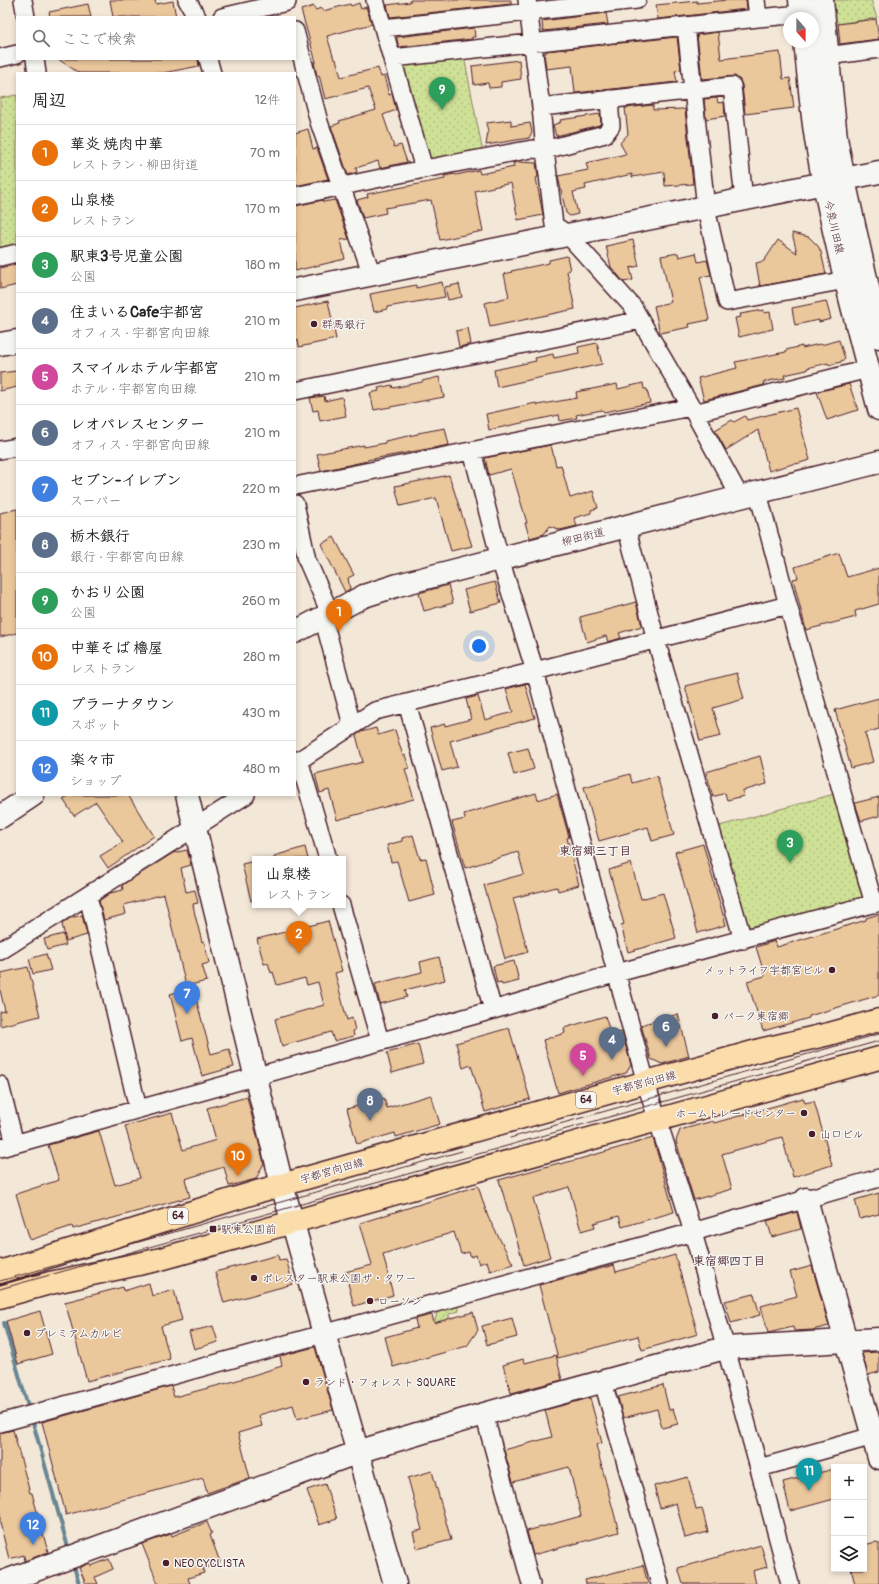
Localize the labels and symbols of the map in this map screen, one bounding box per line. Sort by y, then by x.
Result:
north arrow [783,12,819,48]
pin: 9 [429,77,455,110]
street label: 今泉川田線 [821,199,847,255]
place label: 群馬銀行 [322,318,366,331]
marker: 群馬銀行 [309,319,319,329]
street label: 柳田街道 [560,525,606,549]
pin: 1 [326,599,352,632]
your location [469,636,489,656]
pin: 3 [777,830,803,863]
district label: 東宿郷三丁目 [559,844,631,859]
pin: 2 [286,921,312,954]
place label: メットライフ宇都宮ビル [704,964,824,977]
marker: メットライフ宇都宮ビル [827,965,837,975]
pin: 7 [174,981,200,1014]
place label: パーク東宿郷 [723,1010,789,1023]
marker: パーク東宿郷 [710,1011,720,1021]
pin: 6 [653,1014,679,1047]
pin: 4 [599,1027,625,1060]
pin: 5 [570,1043,596,1076]
street label: 宇都宮向田線 [610,1068,678,1098]
pin: 8 [357,1088,383,1121]
road number: 64 [576,1092,596,1108]
place label: ホームトレードセンター [675,1107,796,1120]
marker: ホームトレードセンター [799,1108,809,1118]
place label: 山口ビル [820,1128,864,1141]
marker: 山口ビル [807,1129,817,1139]
pin: 10 [225,1143,251,1176]
street label: 宇都宮向田線 [298,1156,366,1186]
road number: 64 [168,1208,188,1224]
place label: 駅東公園前 [221,1223,276,1236]
marker: 駅東公園前 [208,1224,218,1234]
district label: 東宿郷四丁目 [693,1254,765,1269]
place label: ポレスター駅東公園ザ・タワー [262,1272,416,1285]
marker: ポレスター駅東公園ザ・タワー [249,1273,259,1283]
place label: ローソン [378,1295,422,1308]
marker: ローソン [365,1296,375,1306]
place label: プレミアムカルビ [35,1327,122,1340]
marker: プレミアムカルビ [22,1328,32,1338]
place label: ランド・フォレスト SQUARE [314,1376,456,1389]
marker: ランド・フォレスト SQUARE [301,1377,311,1387]
pin: 11 [796,1458,822,1491]
pin: 12 [20,1512,46,1545]
place label: NEO CYCLISTA [174,1557,245,1570]
marker: NEO CYCLISTA [161,1558,171,1568]

